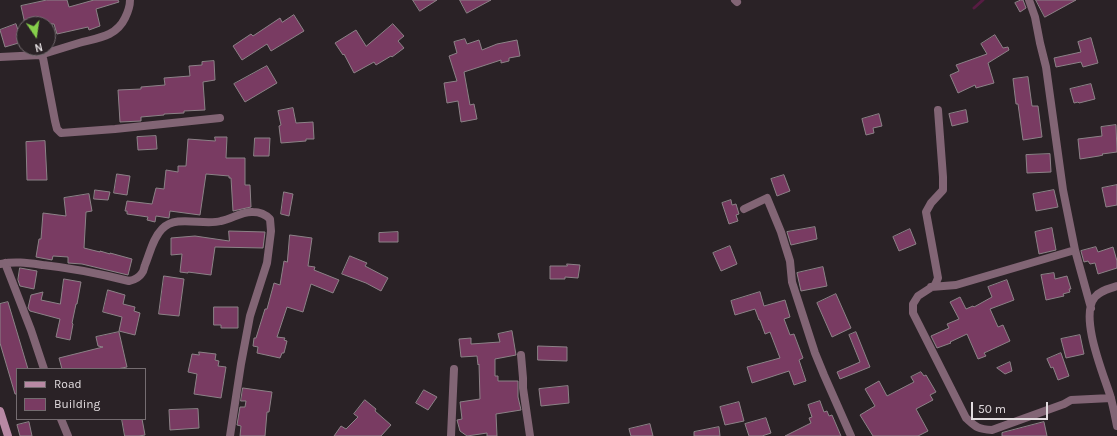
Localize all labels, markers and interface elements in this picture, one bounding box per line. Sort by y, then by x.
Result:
north arrow [16,16,56,56]
text: N [33,40,44,54]
legend [16,368,146,420]
text: Road [54,377,82,391]
scale bar [973,394,1050,420]
text: Building [54,397,100,411]
text: 50 m [978,402,1006,416]

